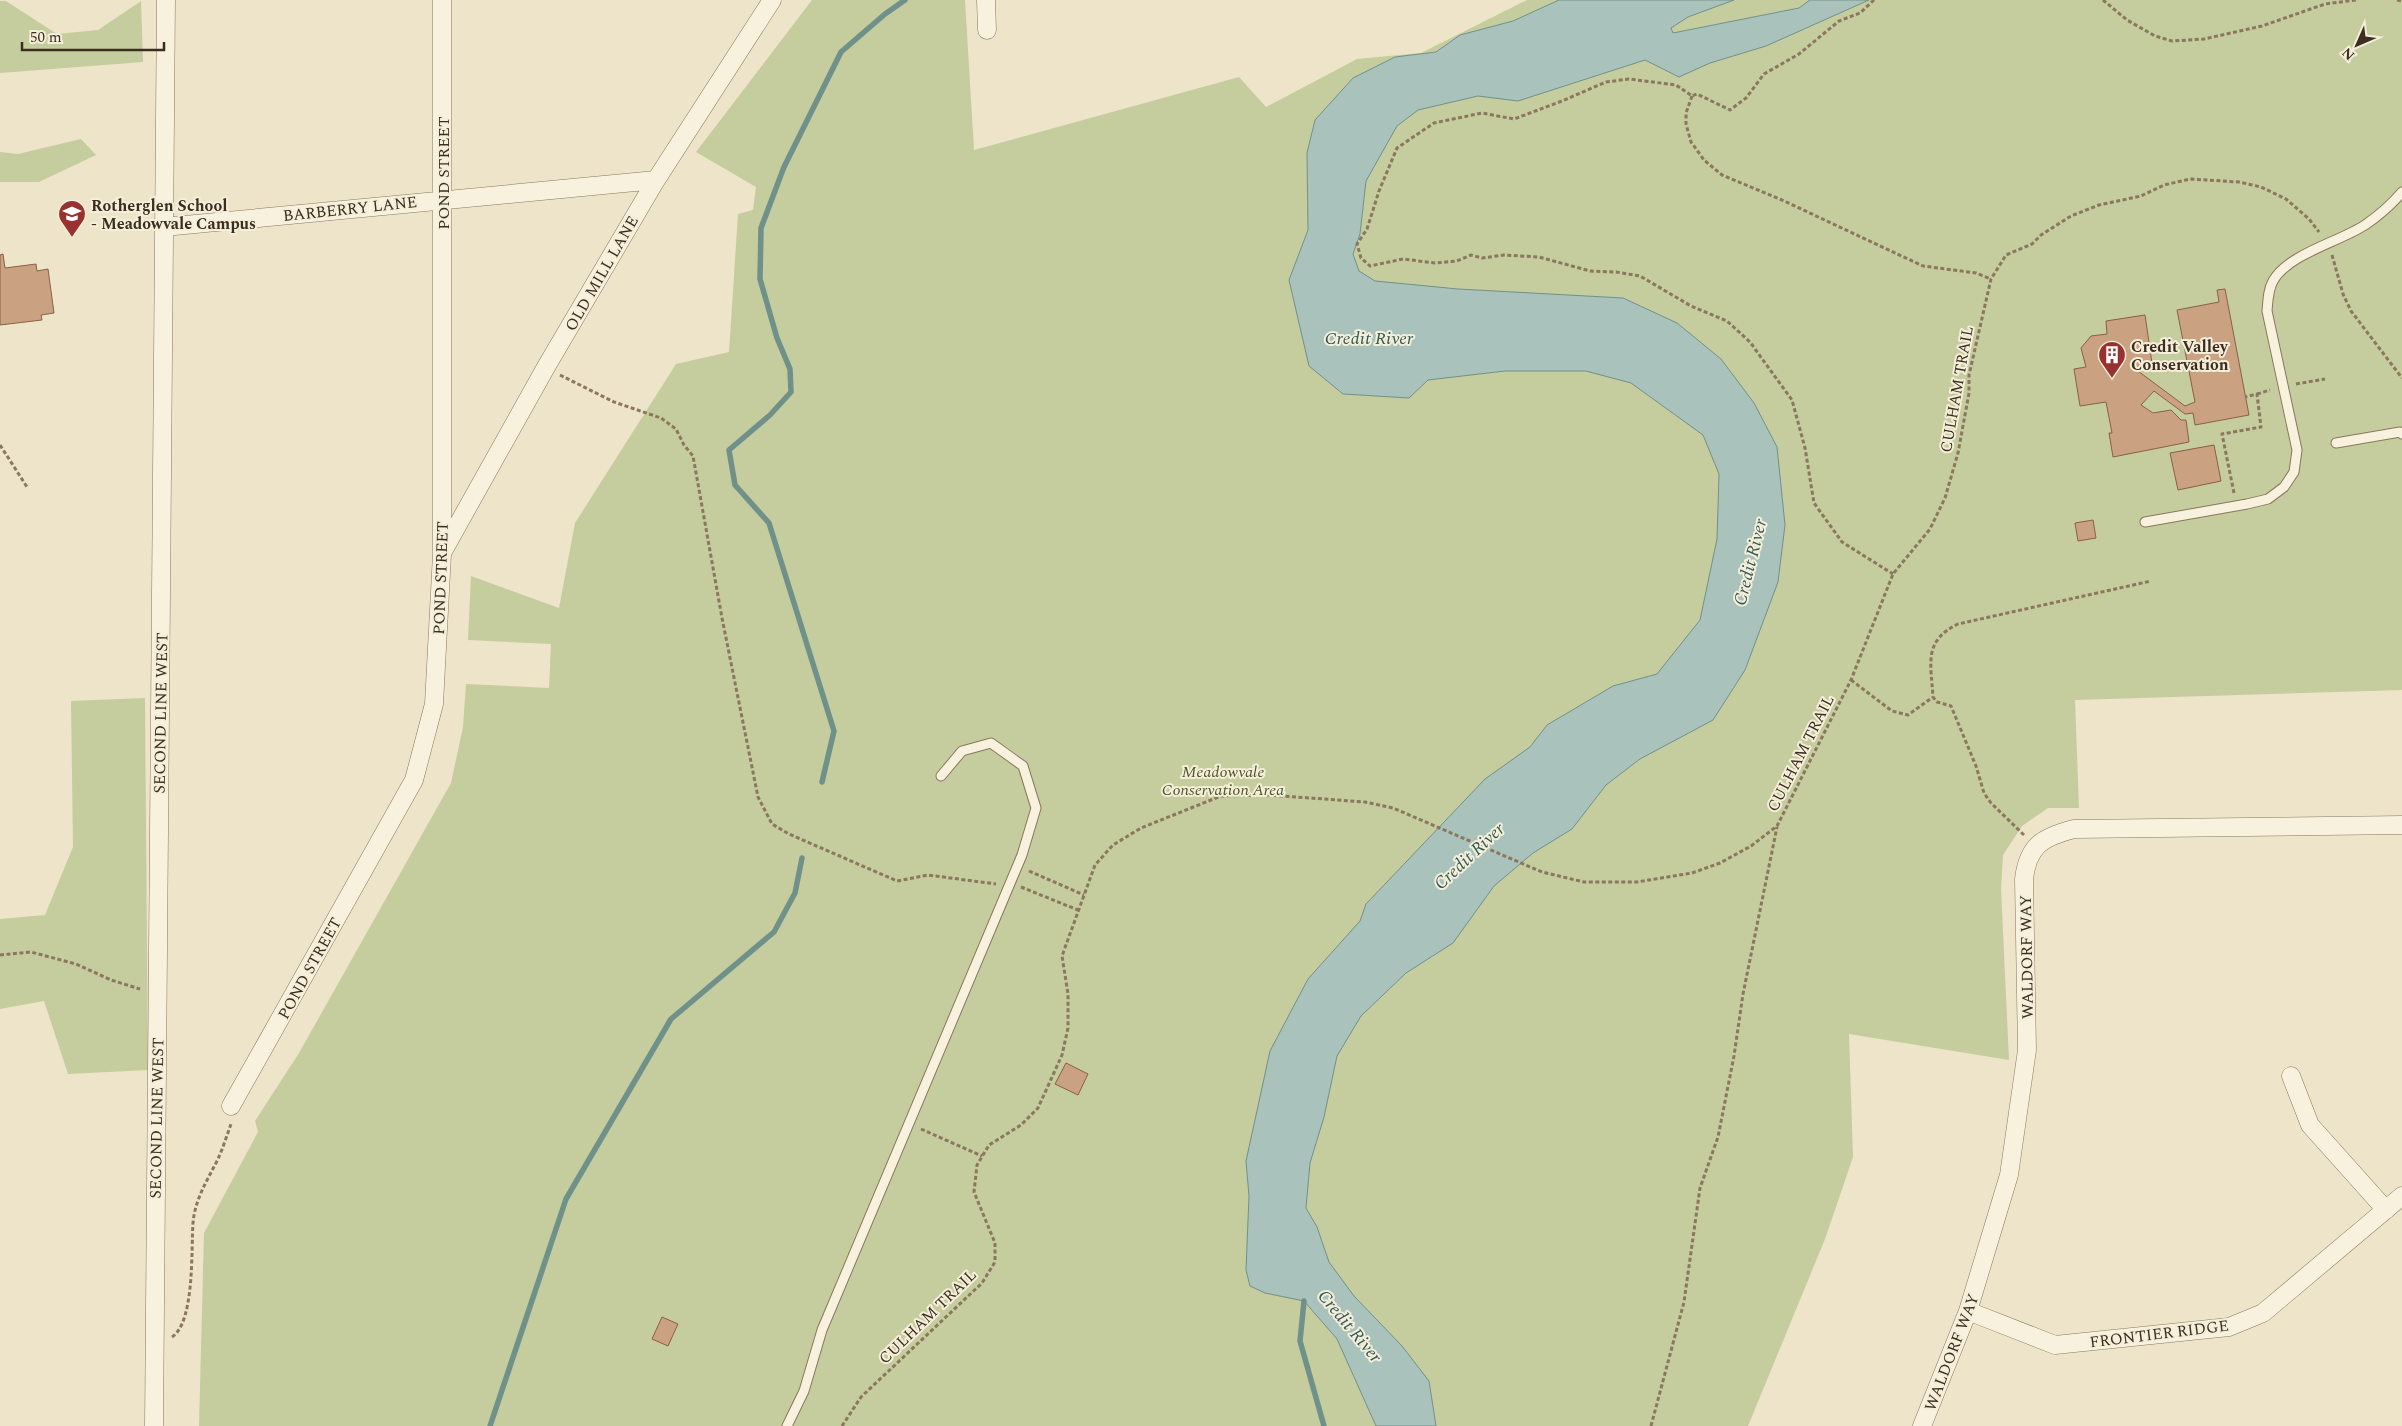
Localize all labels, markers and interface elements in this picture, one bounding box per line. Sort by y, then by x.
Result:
scale bar [22,20,165,52]
north arrow [2332,20,2382,70]
text: 50 m [30,26,62,49]
text: N [2337,42,2360,65]
street label: POND STREET [432,116,456,230]
street label: BARBERRY LANE [282,190,418,228]
place label: Rotherglen School - Meadowvale Campus [91,194,256,236]
school or university icon: Rotherglen School - Meadowvale Campus [57,199,87,238]
street label: OLD MILL LANE [559,211,645,336]
street label: CULHAM TRAIL [1934,324,1980,454]
water label: Credit River [1325,325,1414,352]
place label: Credit Valley Conservation [2131,335,2229,377]
building icon: Credit Valley Conservation [2097,340,2127,379]
water label: Credit River [1727,515,1774,608]
street label: POND STREET [427,521,455,635]
street label: SECOND LINE WEST [148,632,174,794]
street label: CULHAM TRAIL [1761,691,1841,816]
park label: Meadowvale Conservation Area [1162,760,1284,802]
water label: Credit River [1428,816,1512,896]
street label: WALDORF WAY [2014,895,2040,1019]
street label: POND STREET [272,913,348,1024]
street label: SECOND LINE WEST [144,1037,170,1199]
street label: CULHAM TRAIL [873,1264,982,1370]
water label: Credit River [1311,1284,1389,1370]
street label: WALDORF WAY [1918,1290,1985,1415]
street label: FRONTIER RIDGE [2088,1314,2230,1354]

